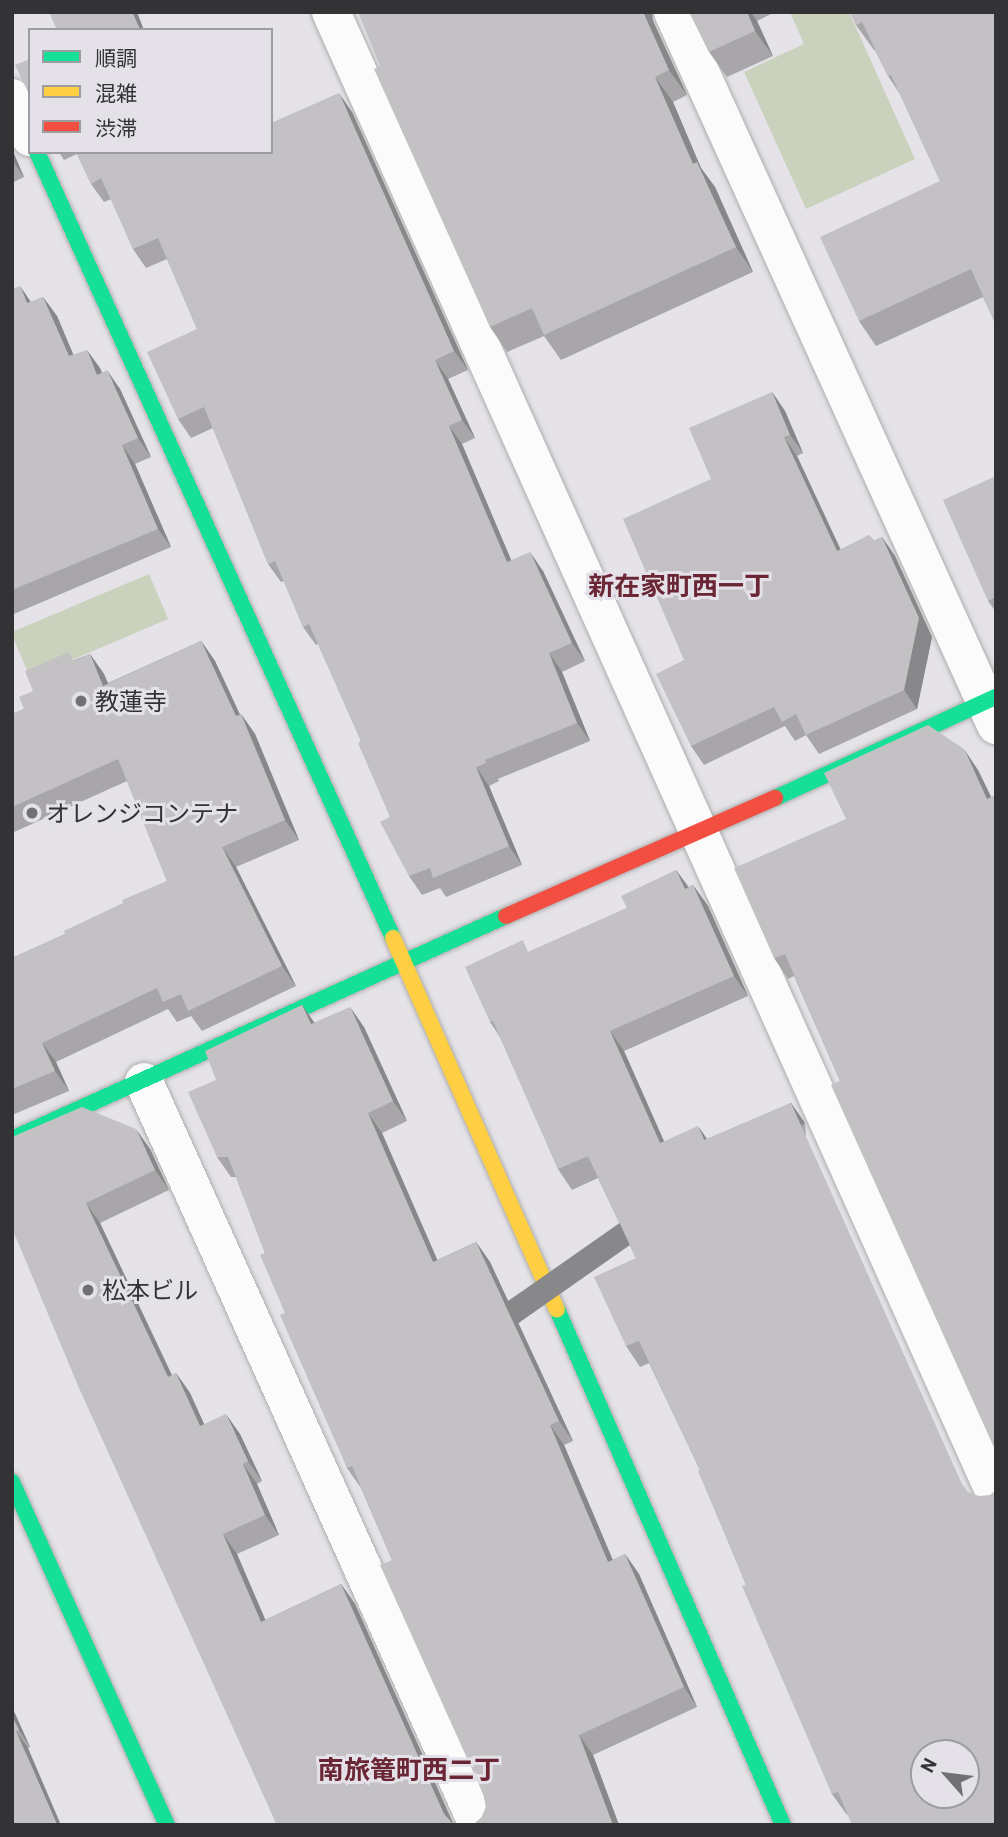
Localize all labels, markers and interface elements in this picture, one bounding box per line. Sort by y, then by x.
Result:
legend [28,28,273,154]
text: 順調 [95,45,137,70]
text: 混雑 [95,80,137,105]
text: 渋滞 [95,115,137,140]
district label: 新在家町西一丁 [588,569,770,601]
place label: 教蓮寺 [95,687,167,715]
marker: 教蓮寺 [73,693,89,709]
place label: オレンジコンテナ [46,799,238,827]
marker: オレンジコンテナ [24,805,40,821]
place label: 松本ビル [102,1276,198,1304]
marker: 松本ビル [80,1282,96,1298]
north arrow [910,1739,980,1809]
district label: 南旅篭町西二丁 [318,1753,500,1785]
text: N [915,1754,941,1776]

